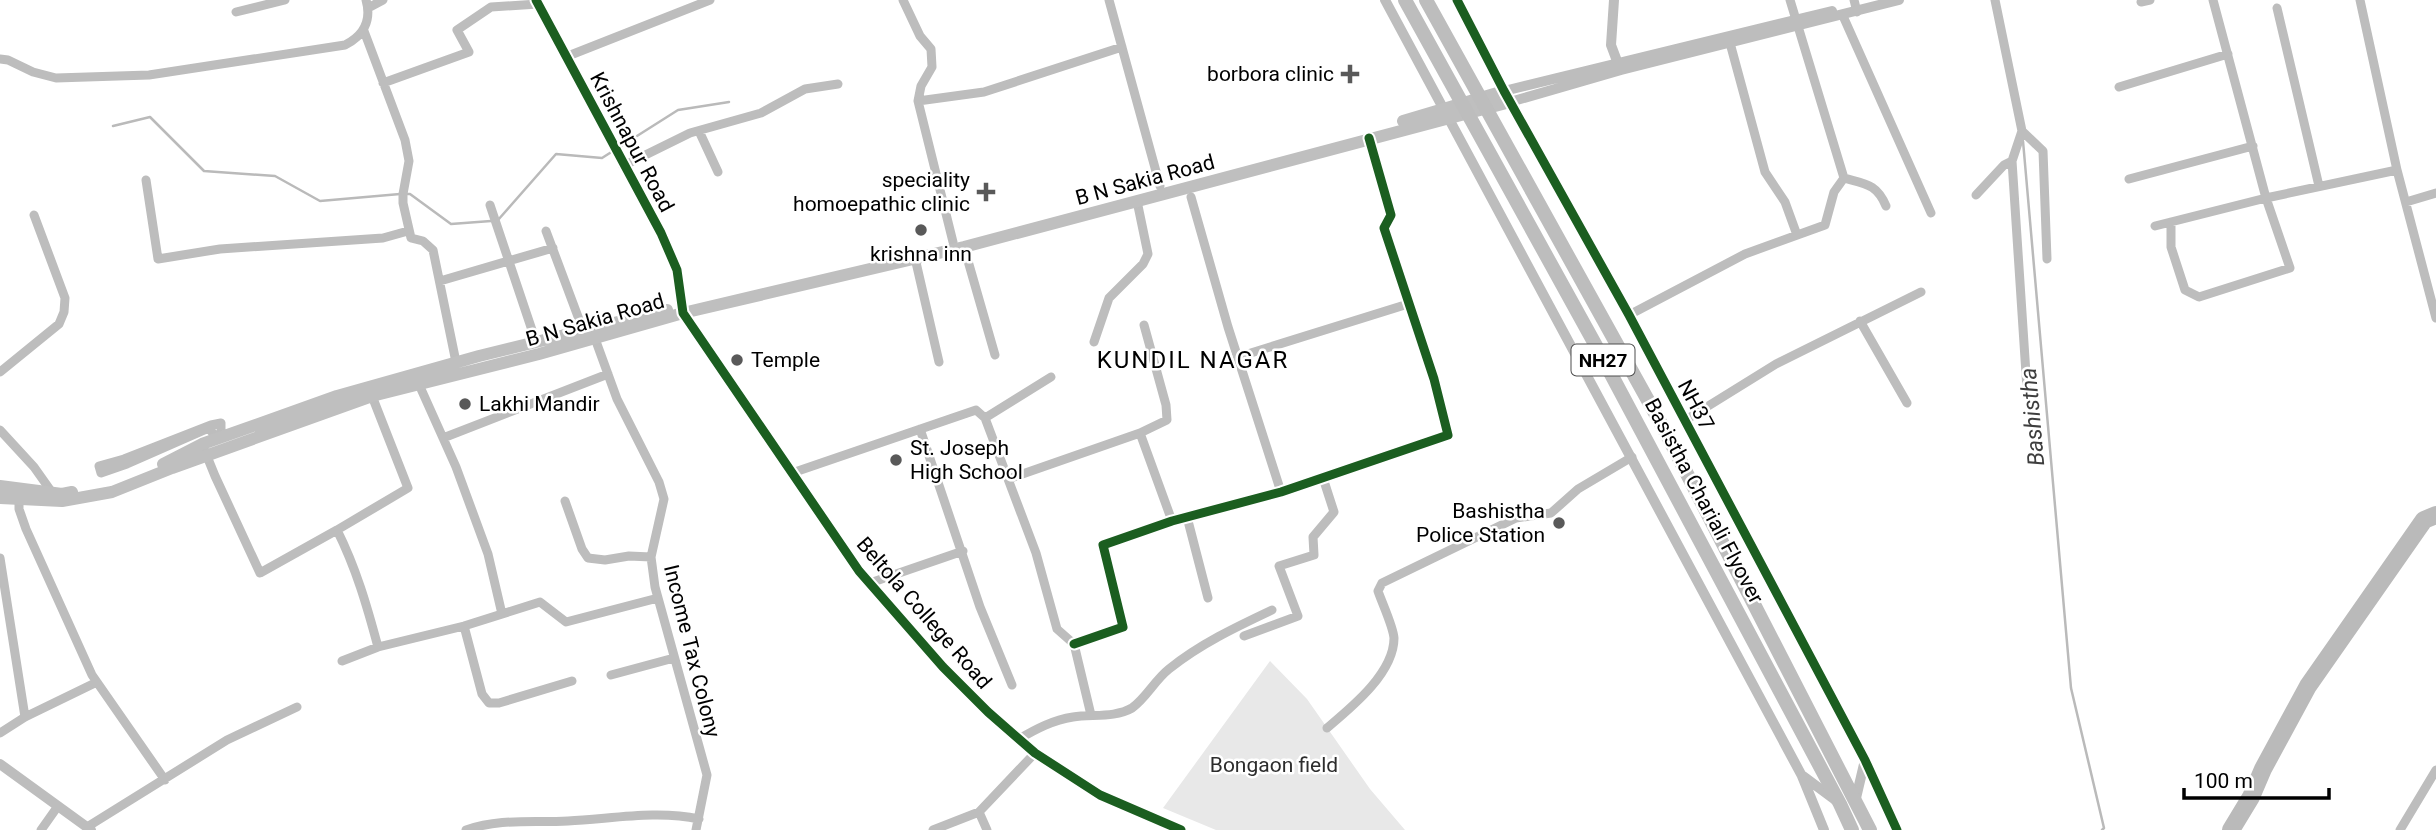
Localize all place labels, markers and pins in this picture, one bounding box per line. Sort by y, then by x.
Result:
place label: borbora clinic [1207,62,1334,86]
marker: borbora clinic [1340,64,1360,84]
place label: speciality homoepathic clinic [793,168,970,216]
marker: speciality homoepathic clinic [976,182,996,202]
marker: krishna inn [913,222,929,238]
place label: krishna inn [870,242,972,266]
place label: Temple [751,348,820,372]
marker: Temple [729,352,745,368]
place label: Lakhi Mandir [479,392,600,416]
marker: Lakhi Mandir [457,396,473,412]
place label: St. Joseph High School [910,436,1023,484]
marker: St. Joseph High School [888,452,904,468]
place label: Bashistha Police Station [1416,499,1545,547]
marker: Bashistha Police Station [1551,515,1567,531]

